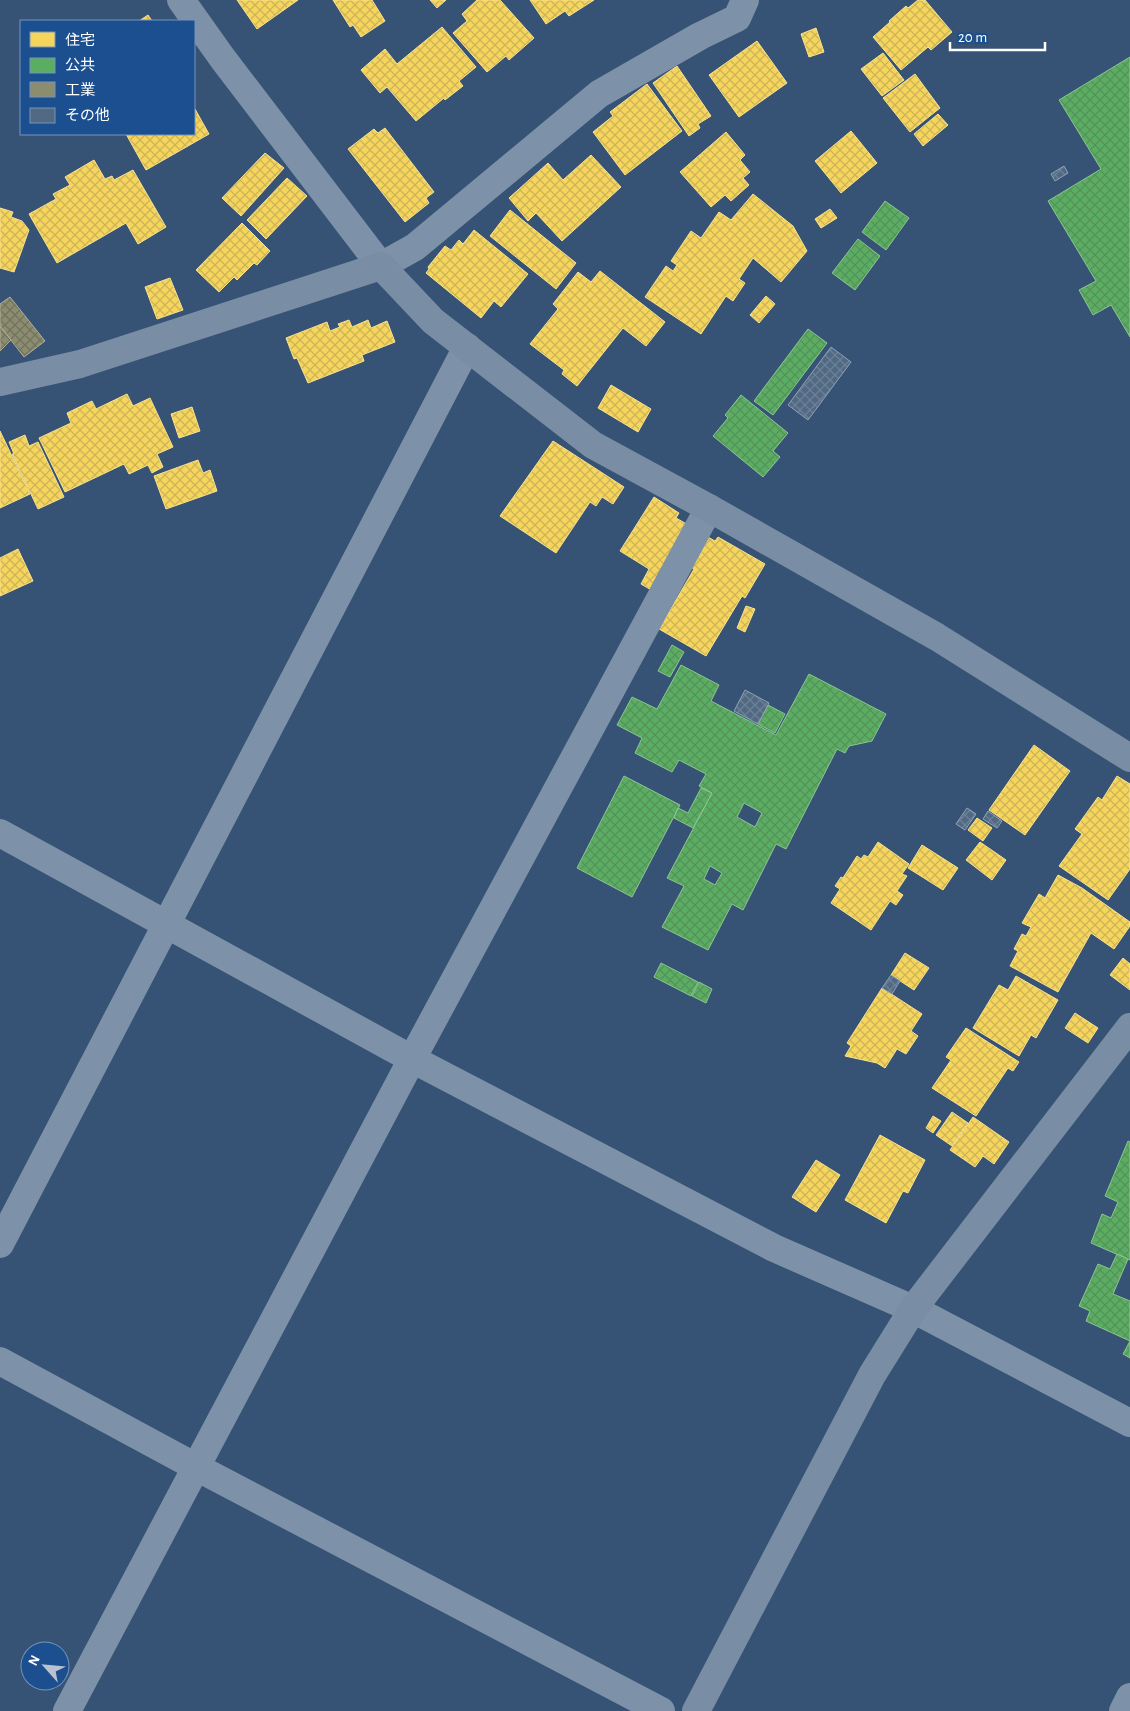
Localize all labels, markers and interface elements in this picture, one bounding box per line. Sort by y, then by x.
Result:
legend [20,20,195,135]
scale bar [950,20,1045,52]
text: 20 m [958,30,987,45]
text: 住宅 [65,32,95,48]
text: 公共 [65,57,95,73]
text: 工業 [65,82,95,98]
text: その他 [65,107,110,123]
north arrow [20,1641,70,1691]
text: N [26,1653,43,1668]

